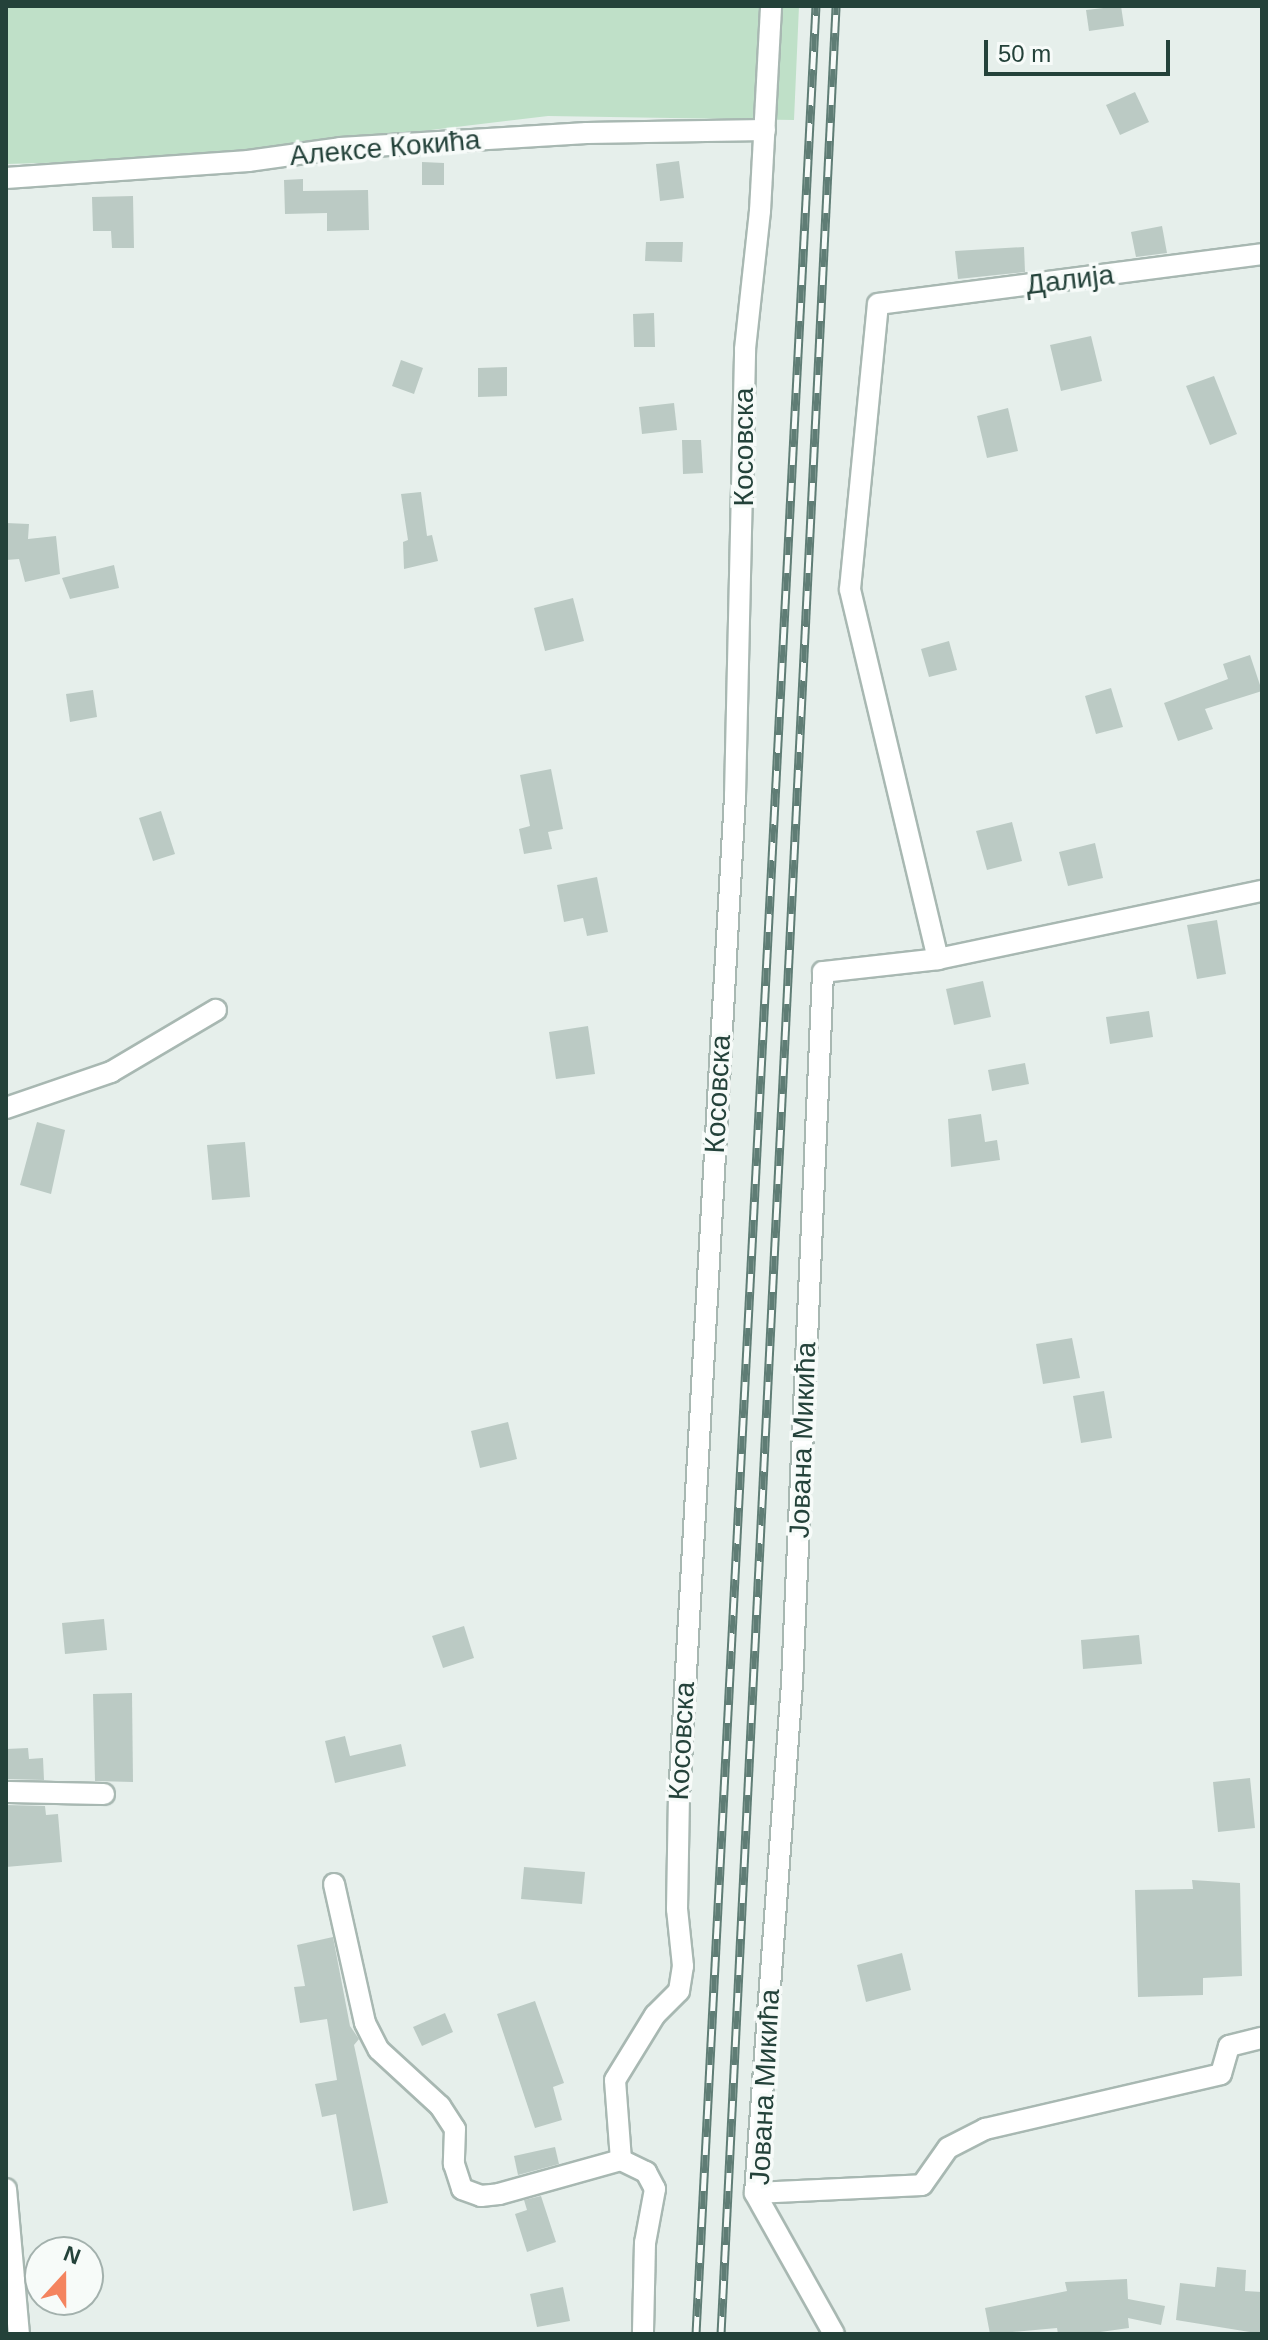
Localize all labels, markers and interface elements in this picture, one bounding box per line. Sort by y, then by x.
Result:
scale bar [988,24,1174,74]
text: 50 m [998,40,1051,67]
street label: Алексе Кокића [288,123,482,173]
street label: Далија [1024,258,1116,302]
street label: Косовска [727,388,761,506]
street label: Косовска [698,1034,738,1154]
street label: Јована Микића [783,1341,823,1539]
street label: Косовска [662,1681,702,1801]
street label: Јована Микића [743,1988,787,2186]
north arrow [24,2236,104,2316]
text: N [60,2240,84,2270]

